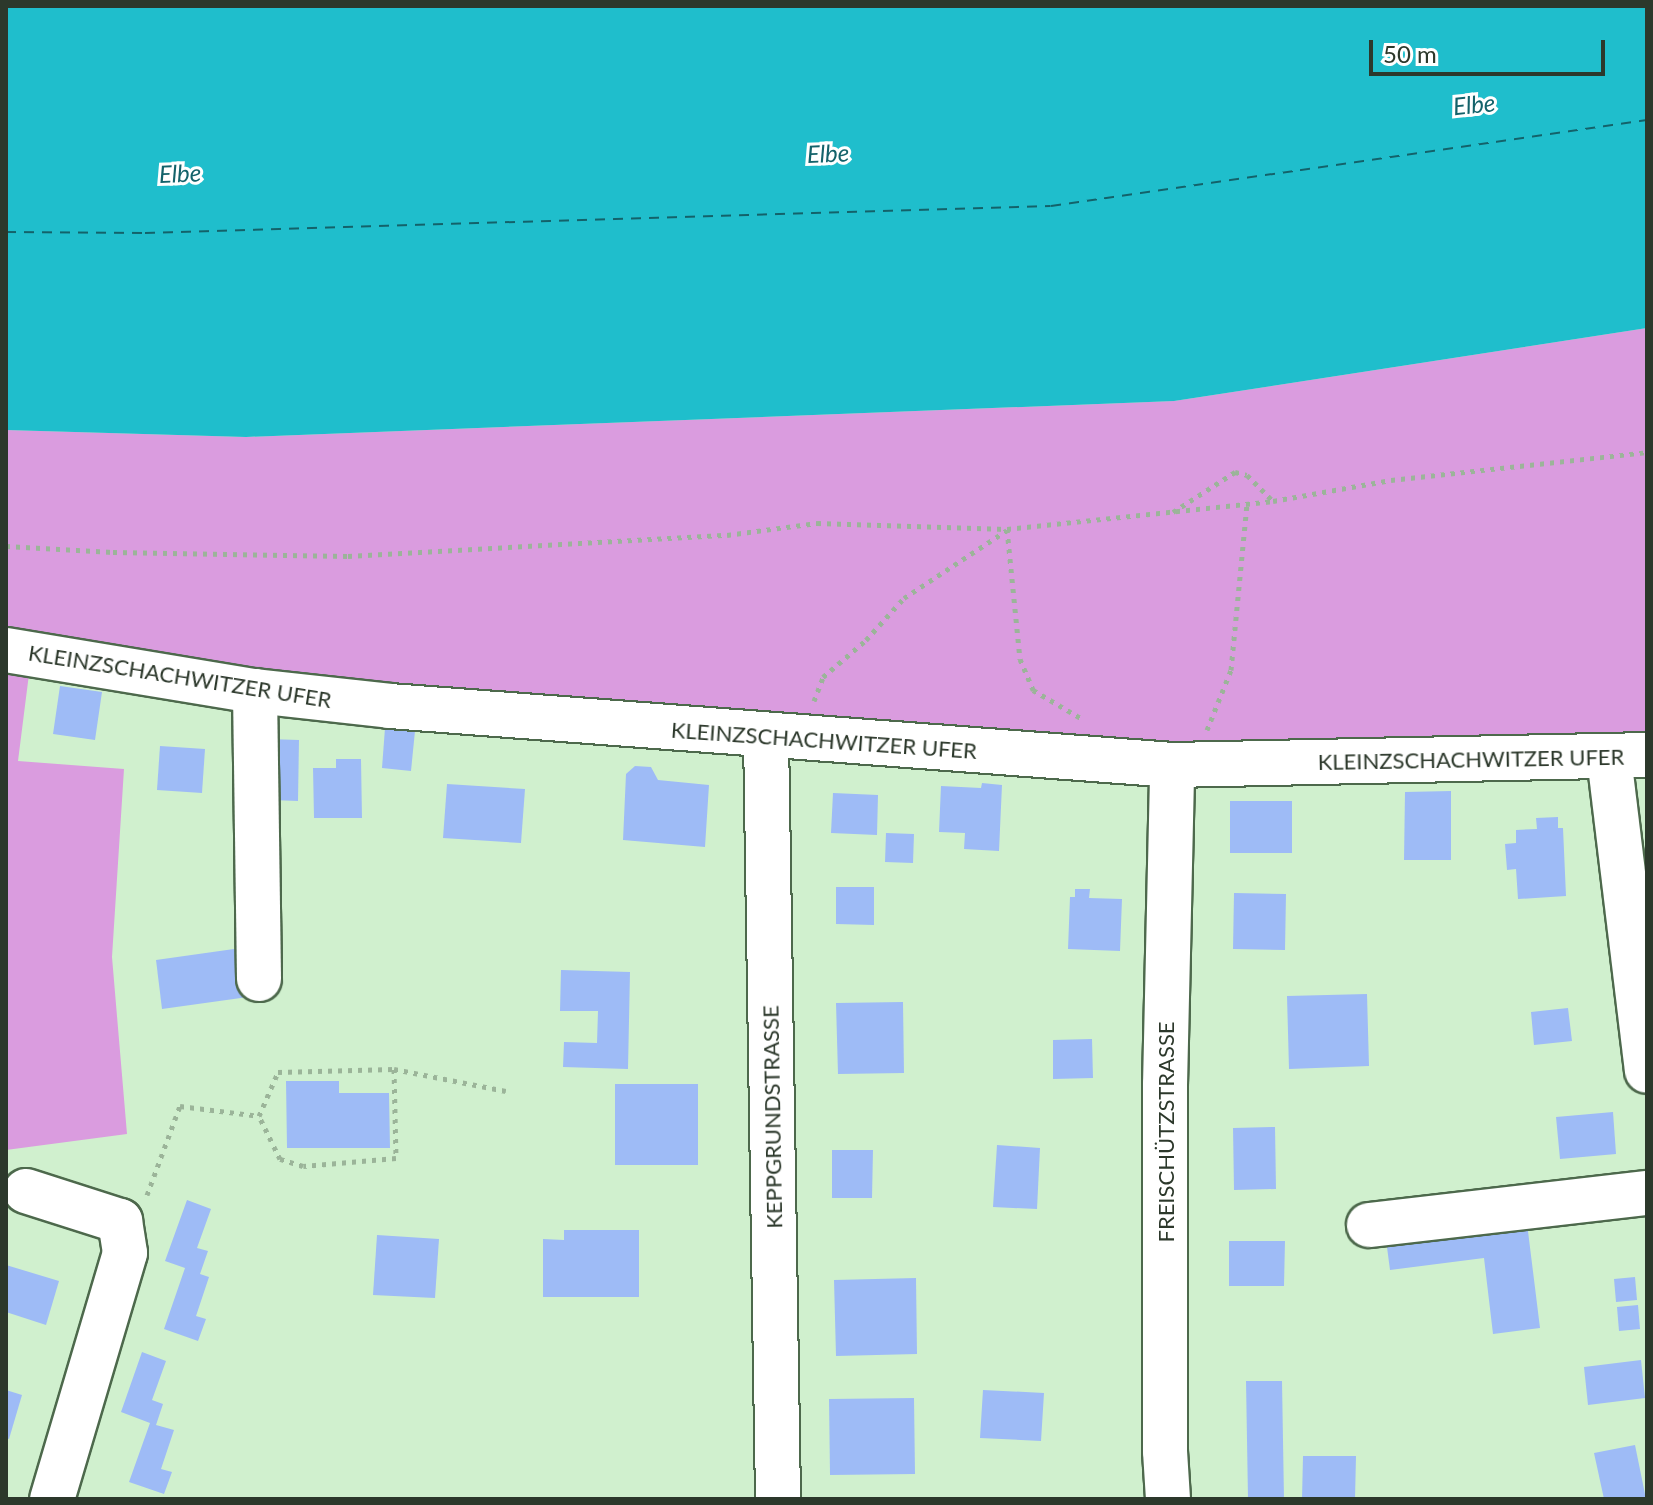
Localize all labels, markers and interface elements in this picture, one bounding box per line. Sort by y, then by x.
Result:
scale bar [1373,24,1609,74]
text: 50 m [1383,39,1437,68]
water label: Elbe [1451,87,1497,121]
water label: Elbe [806,138,850,168]
water label: Elbe [158,158,202,188]
street label: KLEINZSCHACHWITZER UFER [27,639,333,713]
street label: KLEINZSCHACHWITZER UFER [670,716,978,764]
street label: KLEINZSCHACHWITZER UFER [1317,743,1625,775]
street label: KEPPGRUNDSTRASSE [757,1005,787,1229]
street label: FREISCHÜTZSTRASSE [1153,1021,1179,1243]

